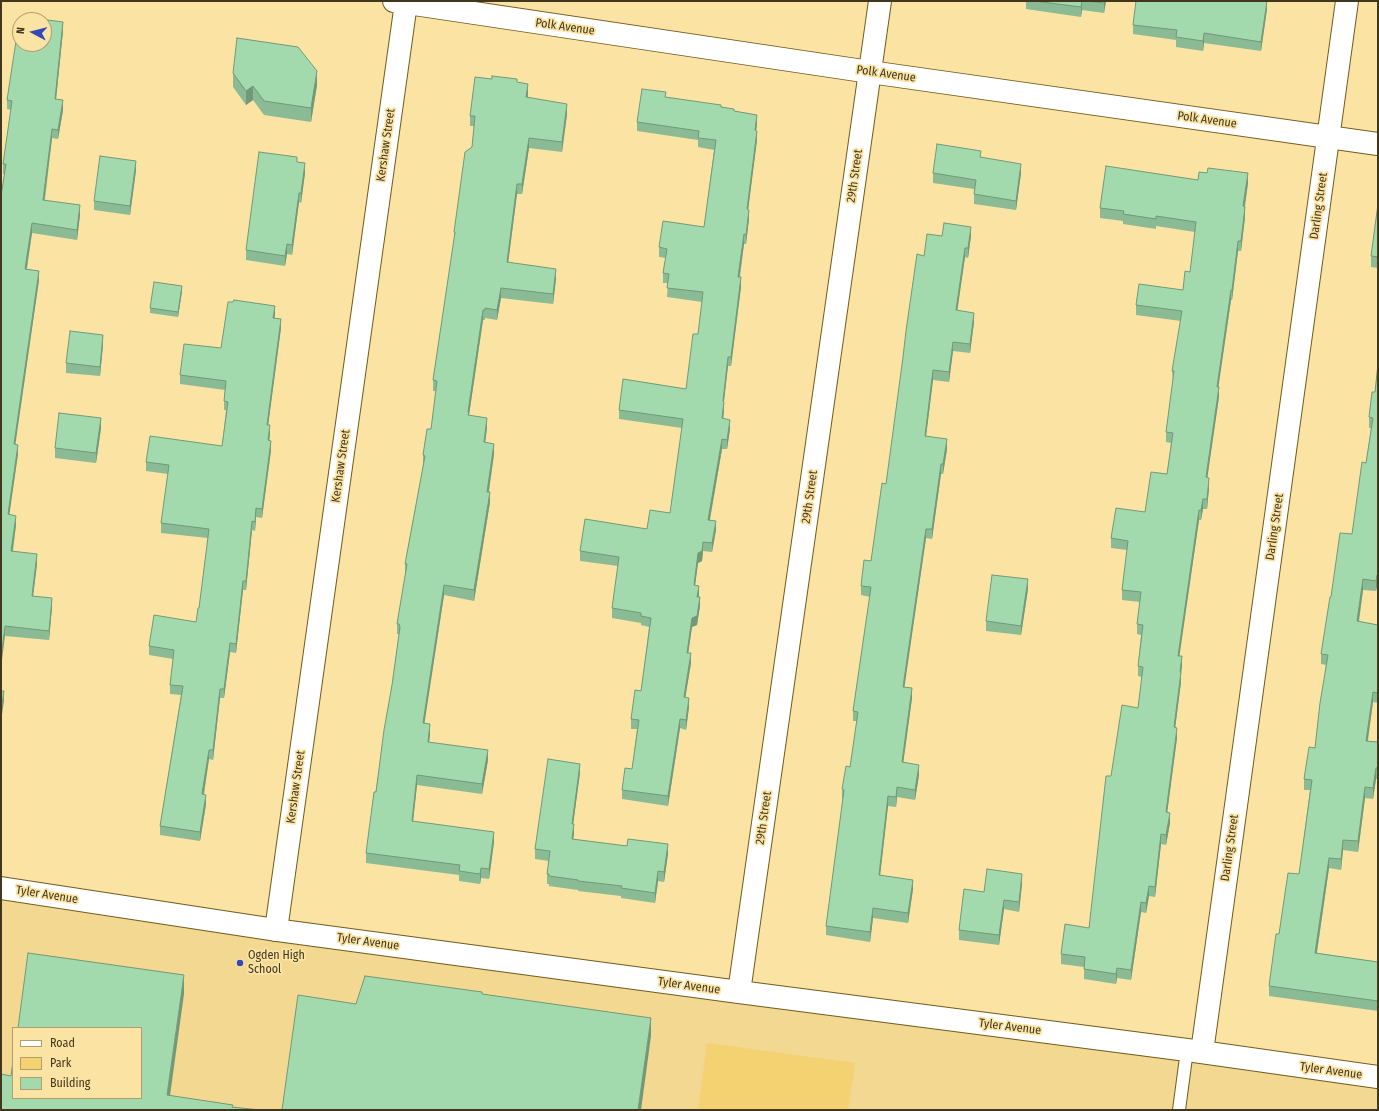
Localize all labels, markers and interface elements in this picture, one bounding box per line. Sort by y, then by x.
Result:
north arrow [12,12,52,52]
street label: Polk Avenue [534,16,596,38]
text: N [14,27,27,35]
street label: Polk Avenue [855,63,917,85]
street label: Kershaw Street [374,108,398,182]
street label: Polk Avenue [1176,109,1238,131]
street label: 29th Street [844,148,866,204]
street label: Darling Street [1307,172,1331,240]
street label: Kershaw Street [329,429,353,503]
street label: 29th Street [799,469,821,525]
street label: Darling Street [1263,493,1287,561]
street label: Kershaw Street [284,750,308,824]
street label: 29th Street [753,790,775,846]
street label: Darling Street [1218,814,1242,882]
street label: Tyler Avenue [15,883,79,907]
street label: Tyler Avenue [336,931,400,953]
place label: Ogden High School [248,949,305,977]
marker: Ogden High School [235,958,245,968]
street label: Tyler Avenue [657,975,721,997]
street label: Tyler Avenue [978,1016,1042,1038]
legend [12,1027,142,1099]
text: Road [50,1036,75,1050]
text: Park [50,1056,71,1070]
street label: Tyler Avenue [1299,1060,1363,1082]
text: Building [50,1076,90,1090]

